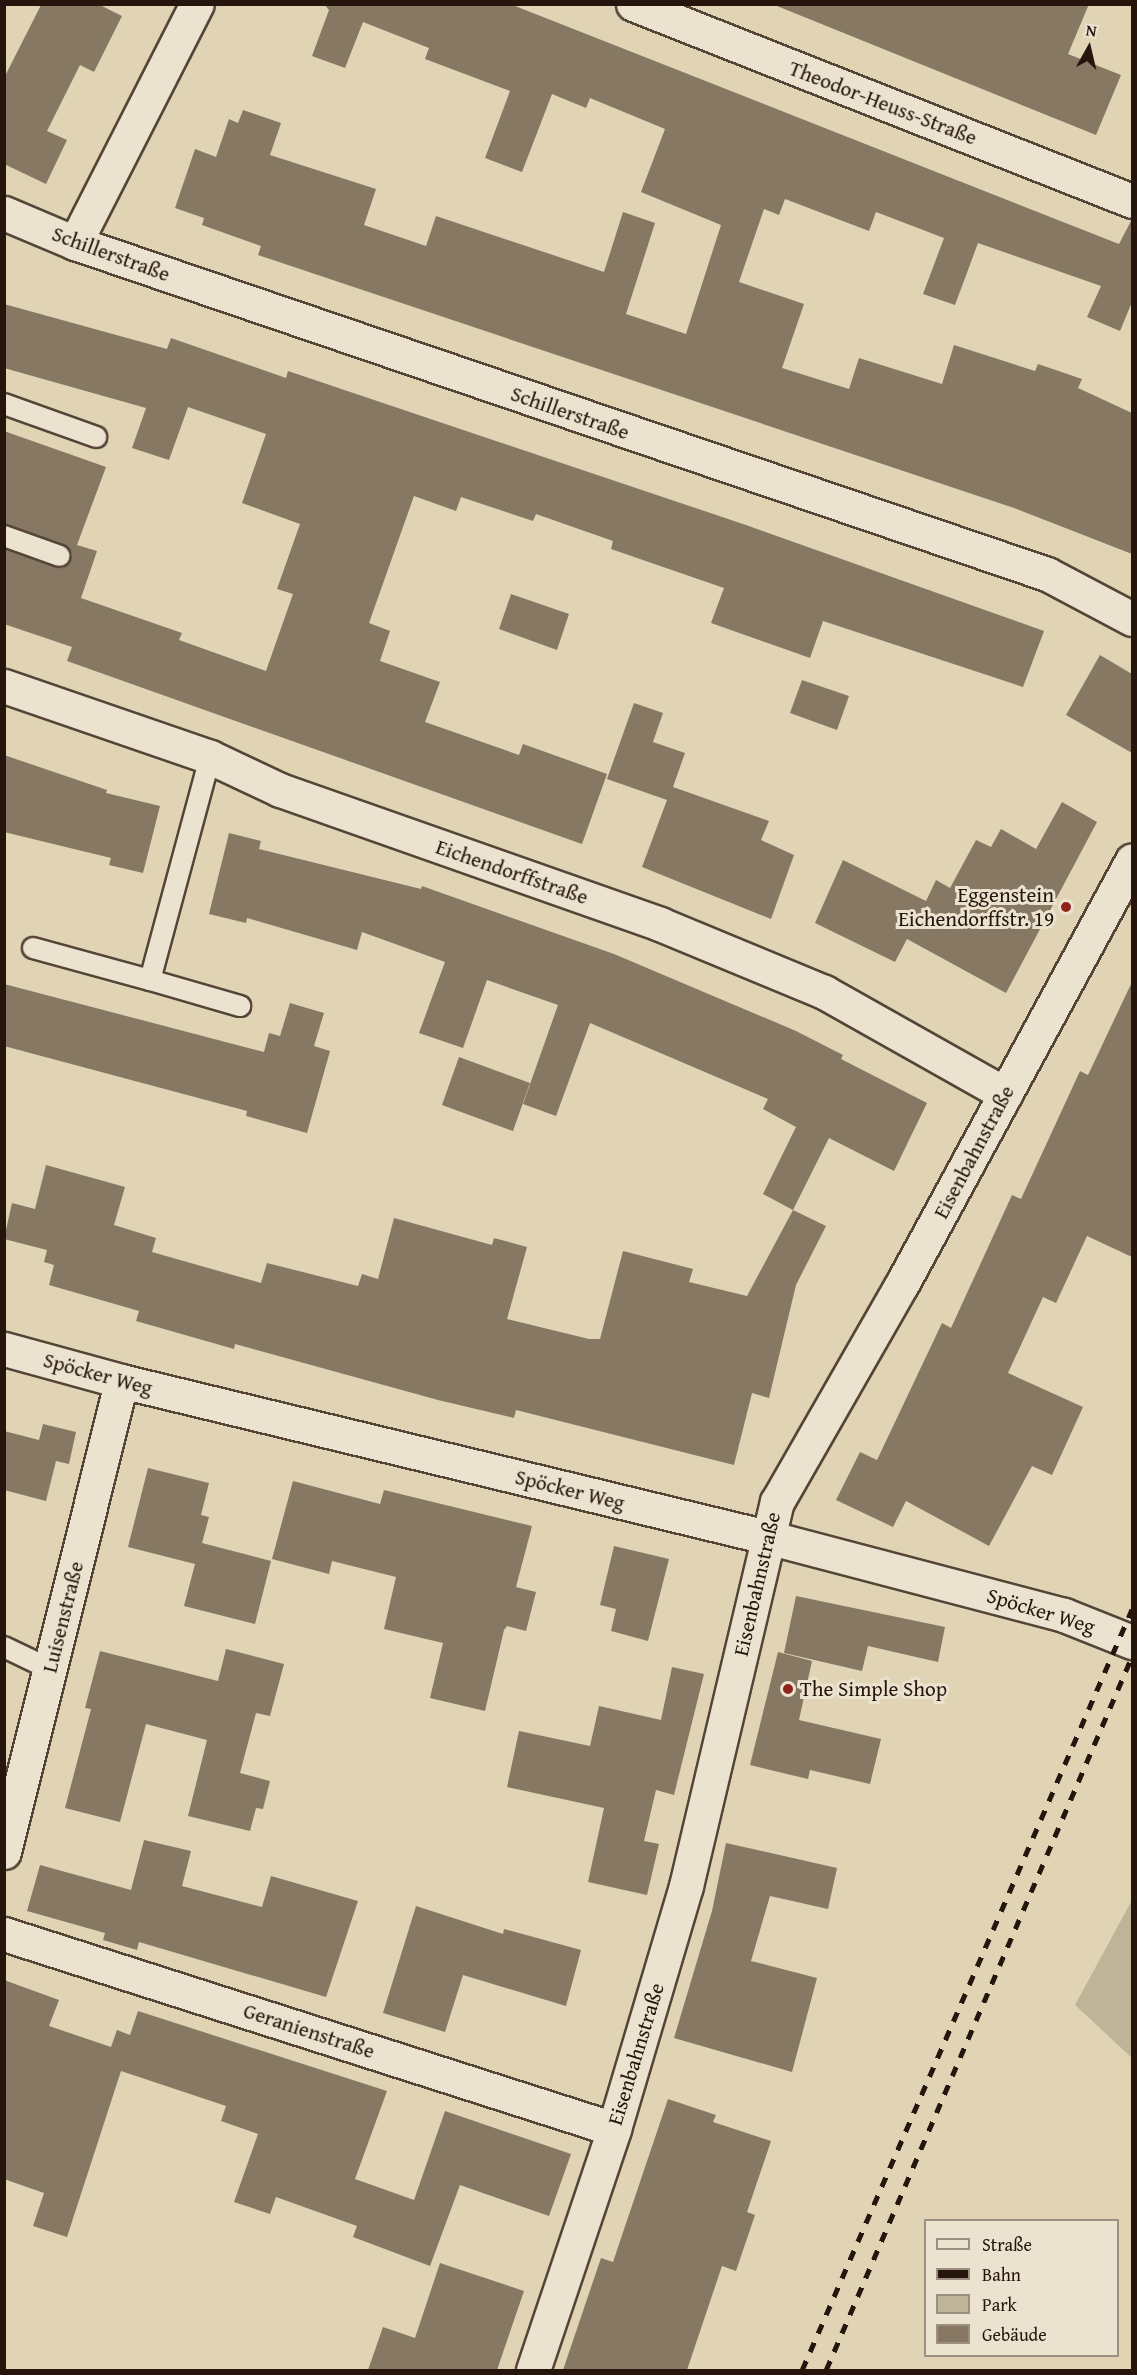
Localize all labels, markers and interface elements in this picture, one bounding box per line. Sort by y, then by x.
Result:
north arrow [1059,18,1119,78]
text: N [1085,18,1098,43]
street label: Theodor-Heuss-Straße [786,56,980,150]
street label: Schillerstraße [49,221,173,287]
street label: Schillerstraße [507,381,633,445]
street label: Eichendorffstraße [433,834,591,910]
place label: Eggenstein Eichendorffstr. 19 [898,882,1054,932]
marker: Eggenstein Eichendorffstr. 19 [1059,900,1073,914]
street label: Eisenbahnstraße [928,1081,1020,1223]
street label: Spöcker Weg [41,1347,155,1401]
street label: Spöcker Weg [513,1464,627,1516]
street label: Eisenbahnstraße [728,1509,786,1659]
street label: Luisenstraße [37,1559,89,1675]
street label: Spöcker Weg [984,1583,1098,1639]
place label: The Simple Shop [800,1676,947,1702]
marker: The Simple Shop [781,1682,795,1696]
street label: Eisenbahnstraße [602,1980,670,2128]
street label: Geranienstraße [240,1998,378,2064]
legend [924,2219,1119,2357]
text: Straße [982,2231,1032,2258]
text: Bahn [982,2261,1021,2288]
text: Park [982,2291,1017,2318]
text: Gebäude [982,2321,1047,2348]

